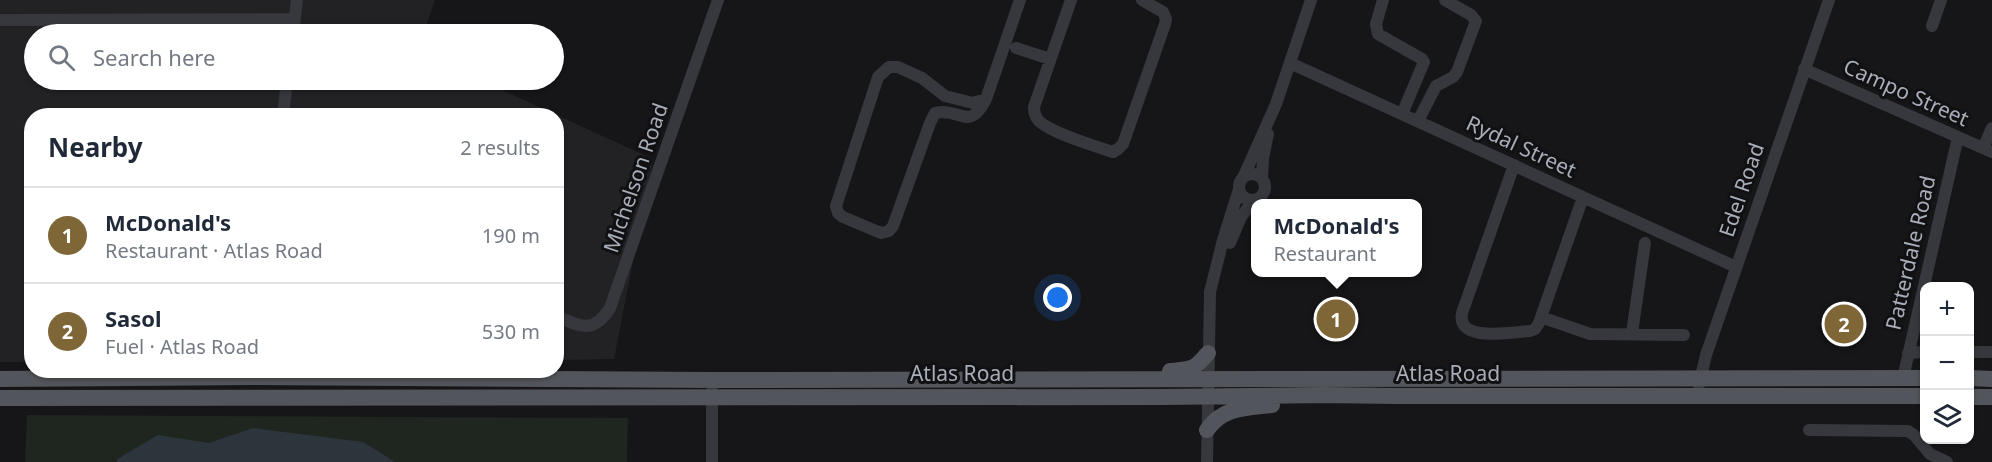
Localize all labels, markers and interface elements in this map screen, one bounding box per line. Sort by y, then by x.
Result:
search box [24,24,564,90]
icon: search [45,41,78,74]
text: Search here [93,42,215,72]
street label: Campo Street [1839,52,1974,132]
street label: Michelson Road [596,99,674,256]
street label: Rydal Street [1462,108,1581,184]
text: Nearby [48,129,143,165]
text: 2 results [460,134,540,161]
street label: Edel Road [1712,139,1770,240]
street label: Patterdale Road [1879,173,1941,333]
popup [1251,199,1422,277]
text: McDonald's [105,207,231,237]
text: McDonald's [1273,210,1400,240]
text: 1 [62,222,73,249]
text: 190 m [482,222,540,249]
text: Restaurant · Atlas Road [105,237,323,264]
text: Restaurant [1273,240,1376,267]
map controls [1920,282,1974,444]
button: + [1920,282,1974,336]
your location [1043,283,1072,312]
pin: 1 [1316,296,1356,342]
pin: 2 [1824,302,1864,346]
text: Sasol [105,303,162,333]
text: 2 [62,318,73,345]
text: 530 m [482,318,540,345]
text: Fuel · Atlas Road [105,333,259,360]
button: − [1920,336,1974,390]
street label: Atlas Road [910,359,1014,387]
street label: Atlas Road [1396,359,1500,387]
button: layers [1920,390,1974,444]

